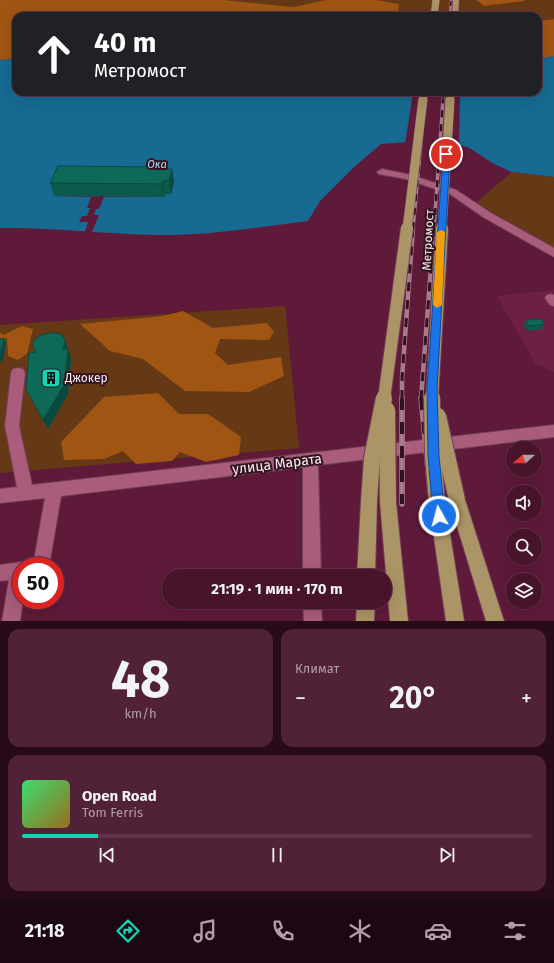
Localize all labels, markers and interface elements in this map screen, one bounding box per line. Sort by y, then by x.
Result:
text: 40 m [94,26,157,59]
icon: ahead [28,28,80,80]
text: Метромост [94,60,186,82]
pin [429,137,463,171]
icon: arrive [435,143,457,165]
water label: Ока [147,158,167,171]
street label: Метромост [419,208,437,271]
building icon: Джокер [40,367,62,389]
place label: Джокер [64,371,108,385]
north arrow [506,441,542,477]
map controls [506,441,542,609]
street label: улица Марата [231,450,323,478]
button: sound [506,485,542,521]
position arrow [418,495,460,537]
button: search [506,529,542,565]
speed limit sign: 50 [12,557,64,609]
button: layers [506,573,542,609]
text: 21:19 · 1 мин · 170 m [211,580,343,598]
text: 48 [111,648,170,711]
text: Климат [295,661,339,676]
text: 20° [389,680,438,716]
text: − [295,685,306,712]
text: + [521,685,532,712]
text: km/h [124,706,157,721]
text: Open Road [82,787,157,805]
text: Tom Ferris [82,805,143,820]
icon: previous [96,844,118,866]
icon: pause [266,844,288,866]
icon: next [436,844,458,866]
icon: directions [114,917,142,945]
icon: music [191,917,219,945]
icon: phone [269,917,297,945]
icon: climate [346,917,374,945]
icon: car [424,917,452,945]
icon: filters [501,917,529,945]
text: 21:18 [25,920,65,942]

